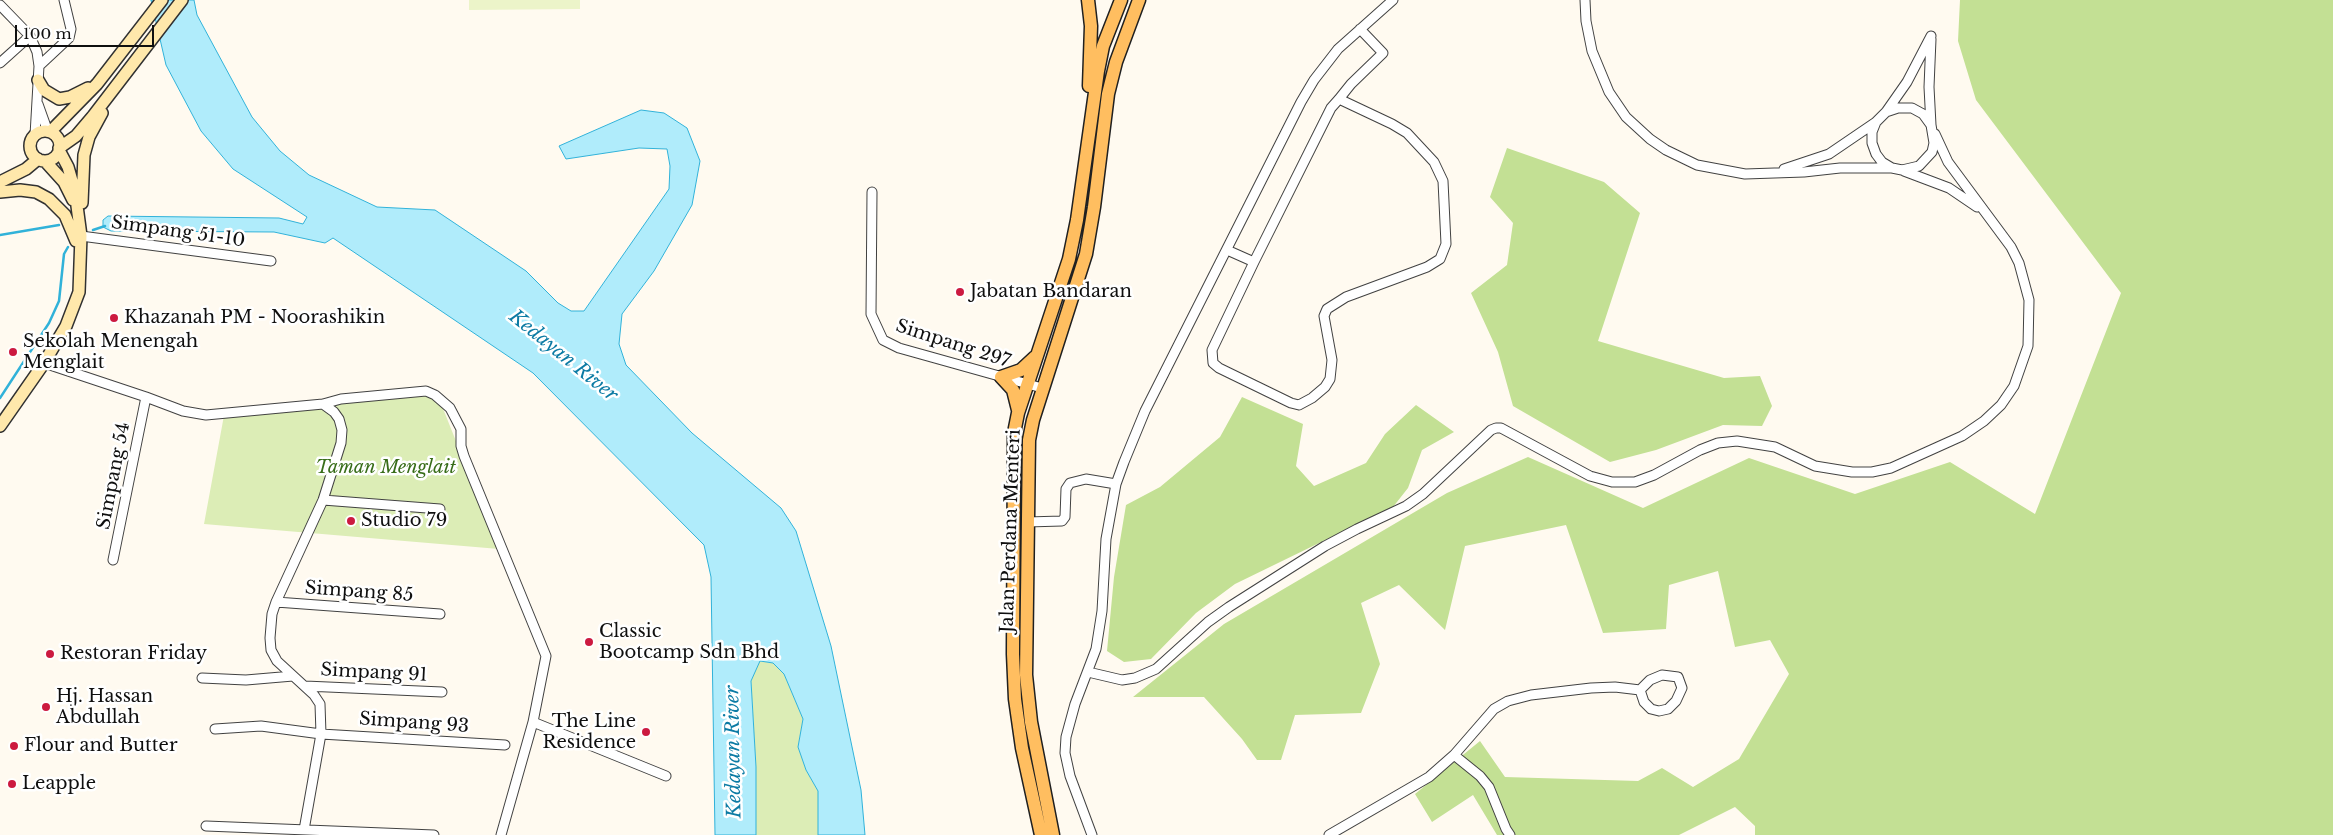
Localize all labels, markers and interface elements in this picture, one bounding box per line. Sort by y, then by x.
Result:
scale bar [18,15,156,47]
text: 100 m [23,24,72,43]
street label: Simpang 51-10 [110,212,246,252]
place label: Jabatan Bandaran [970,281,1132,303]
marker: Jabatan Bandaran [954,286,966,298]
water label: Kedayan River [504,305,622,407]
place label: Khazanah PM - Noorashikin [124,307,385,329]
marker: Khazanah PM - Noorashikin [108,312,120,324]
street label: Simpang 297 [893,315,1013,373]
place label: Sekolah Menengah Menglait [23,331,198,374]
marker: Sekolah Menengah Menglait [7,346,19,358]
street label: Simpang 54 [93,421,135,531]
street label: Jalan Perdana Menteri [997,429,1025,633]
park label: Taman Menglait [316,457,456,479]
place label: Studio 79 [361,510,447,532]
marker: Studio 79 [345,515,357,527]
street label: Simpang 85 [304,577,414,607]
place label: Classic Bootcamp Sdn Bhd [599,621,779,664]
marker: Classic Bootcamp Sdn Bhd [583,636,595,648]
place label: Restoran Friday [60,643,207,665]
marker: Restoran Friday [44,648,56,660]
street label: Simpang 91 [320,659,428,687]
water label: Kedayan River [721,685,747,819]
place label: Hj. Hassan Abdullah [56,686,153,729]
marker: Hj. Hassan Abdullah [40,701,52,713]
street label: Simpang 93 [358,708,470,738]
place label: The Line Residence [542,711,636,754]
marker: The Line Residence [640,726,652,738]
place label: Flour and Butter [24,735,177,757]
marker: Flour and Butter [8,740,20,752]
place label: Leapple [22,773,96,795]
marker: Leapple [6,778,18,790]

